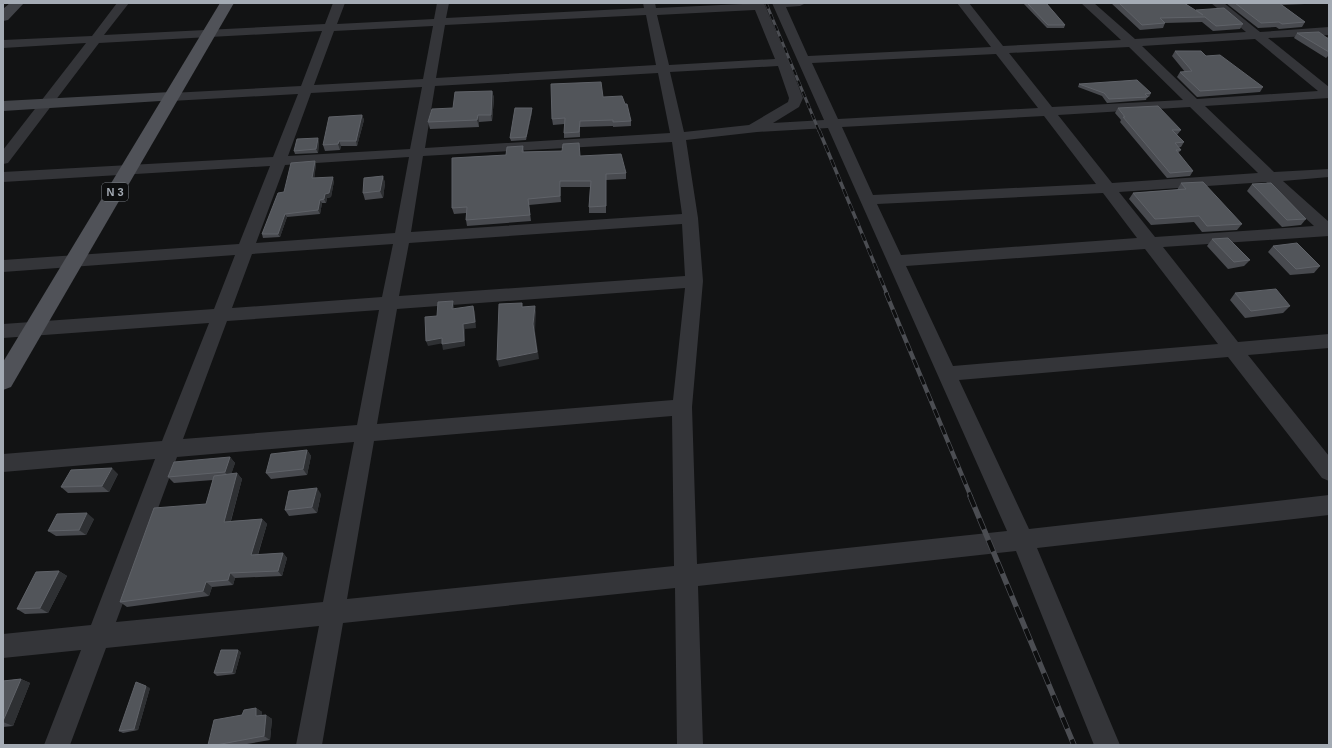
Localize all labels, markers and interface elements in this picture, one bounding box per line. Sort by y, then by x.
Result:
road number: N 3 [102,183,128,201]

